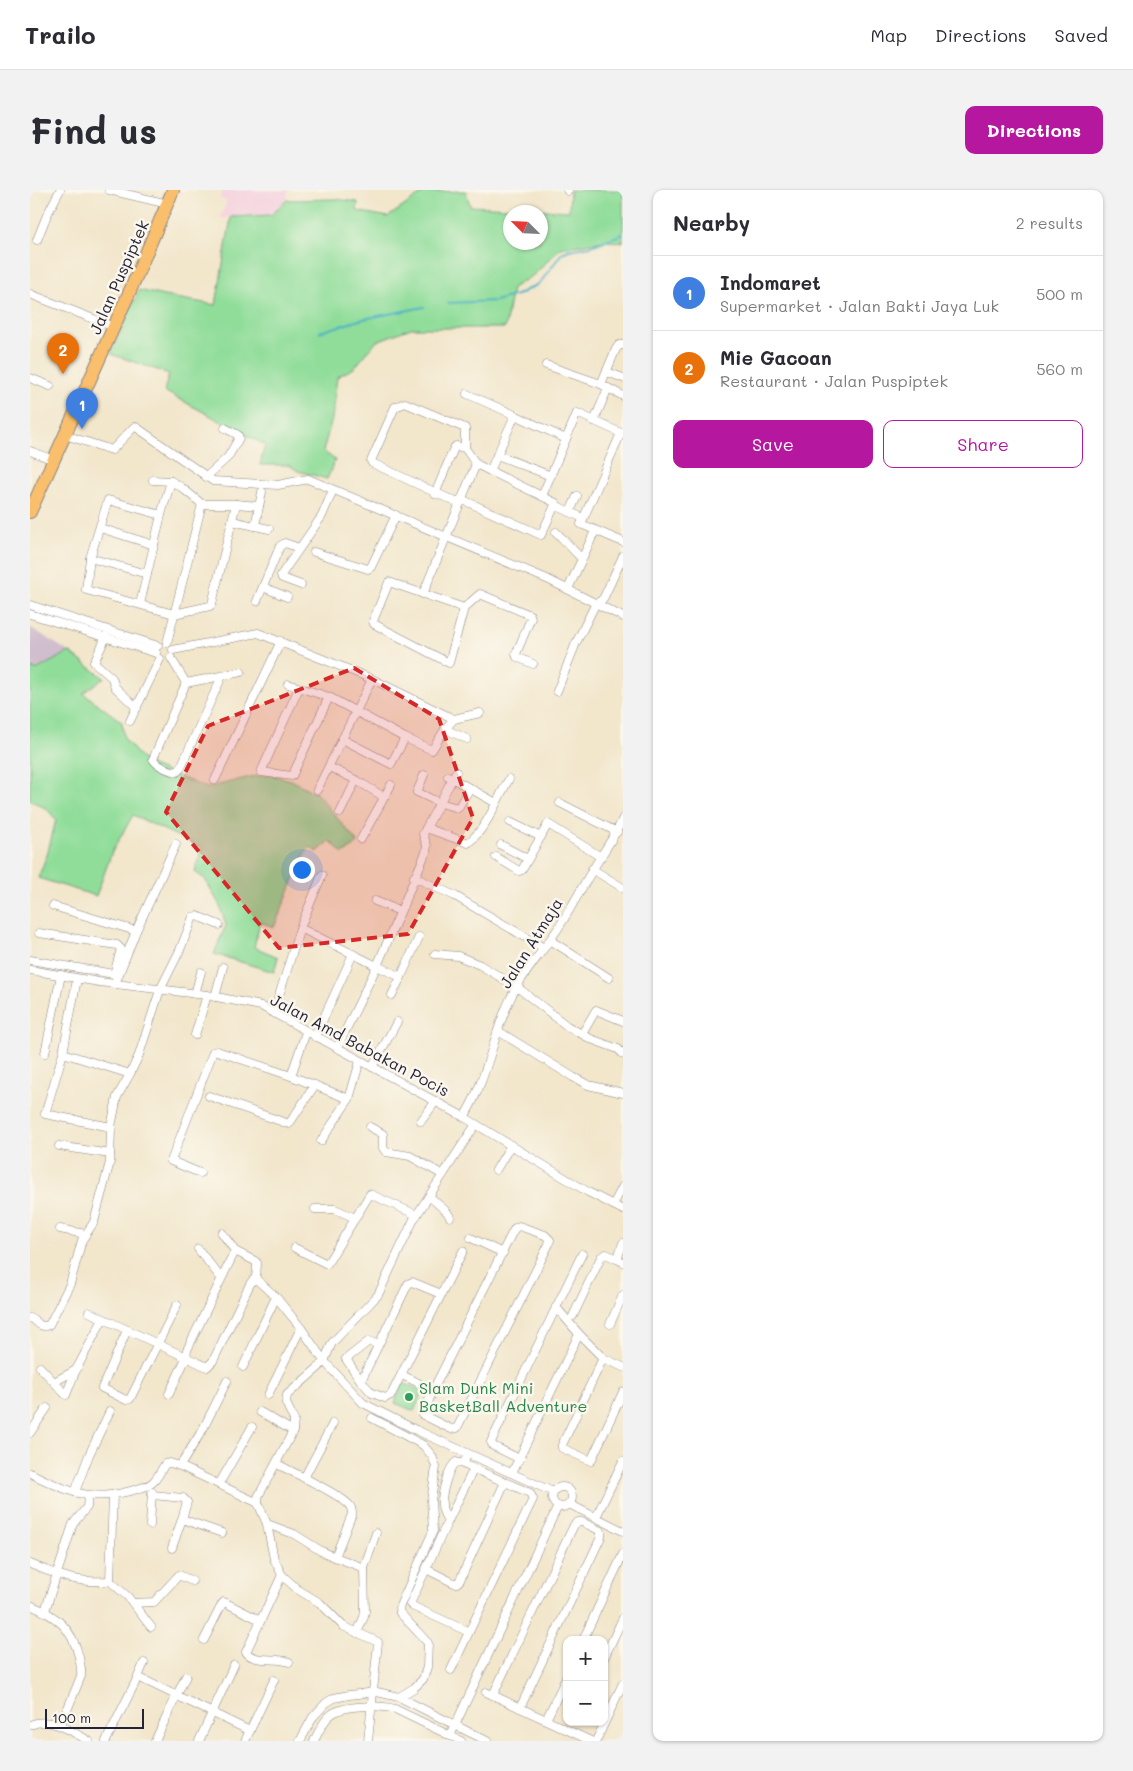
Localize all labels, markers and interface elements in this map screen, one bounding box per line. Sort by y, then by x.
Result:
text: Trailo [25,19,96,50]
text: Map [870,23,907,47]
text: Directions [935,23,1027,47]
text: Saved [1055,23,1108,47]
button: Directions [965,106,1103,154]
text: Find us [30,107,157,153]
north arrow [503,205,548,250]
text: Nearby [673,209,750,236]
text: 2 results [1016,212,1083,233]
street label: Jalan Puspiptek [84,216,153,337]
text: Indomaret [720,270,821,295]
text: 1 [685,283,693,304]
text: 500 m [1036,283,1083,304]
text: Supermarket · Jalan Bakti Jaya Luk [720,295,999,316]
pin: 2 [47,333,79,374]
text: Mie Gacoan [720,345,832,370]
text: 2 [685,358,693,379]
text: 560 m [1036,358,1083,379]
text: Restaurant · Jalan Puspiptek [720,370,948,391]
pin: 1 [66,388,98,429]
button: Save [673,420,873,468]
button: Share [883,420,1083,468]
your location [289,857,315,883]
street label: Jalan Atmaja [494,894,567,992]
street label: Jalan Amd Babakan Pocis [267,988,453,1101]
place label: Slam Dunk Mini BasketBall Adventure [419,1377,587,1416]
marker: Slam Dunk Mini BasketBall Adventure [403,1391,415,1403]
map controls [563,1636,608,1726]
button: + [563,1636,608,1681]
button: − [563,1681,608,1726]
scale bar [45,1706,144,1729]
text: 100 m [52,1708,91,1727]

